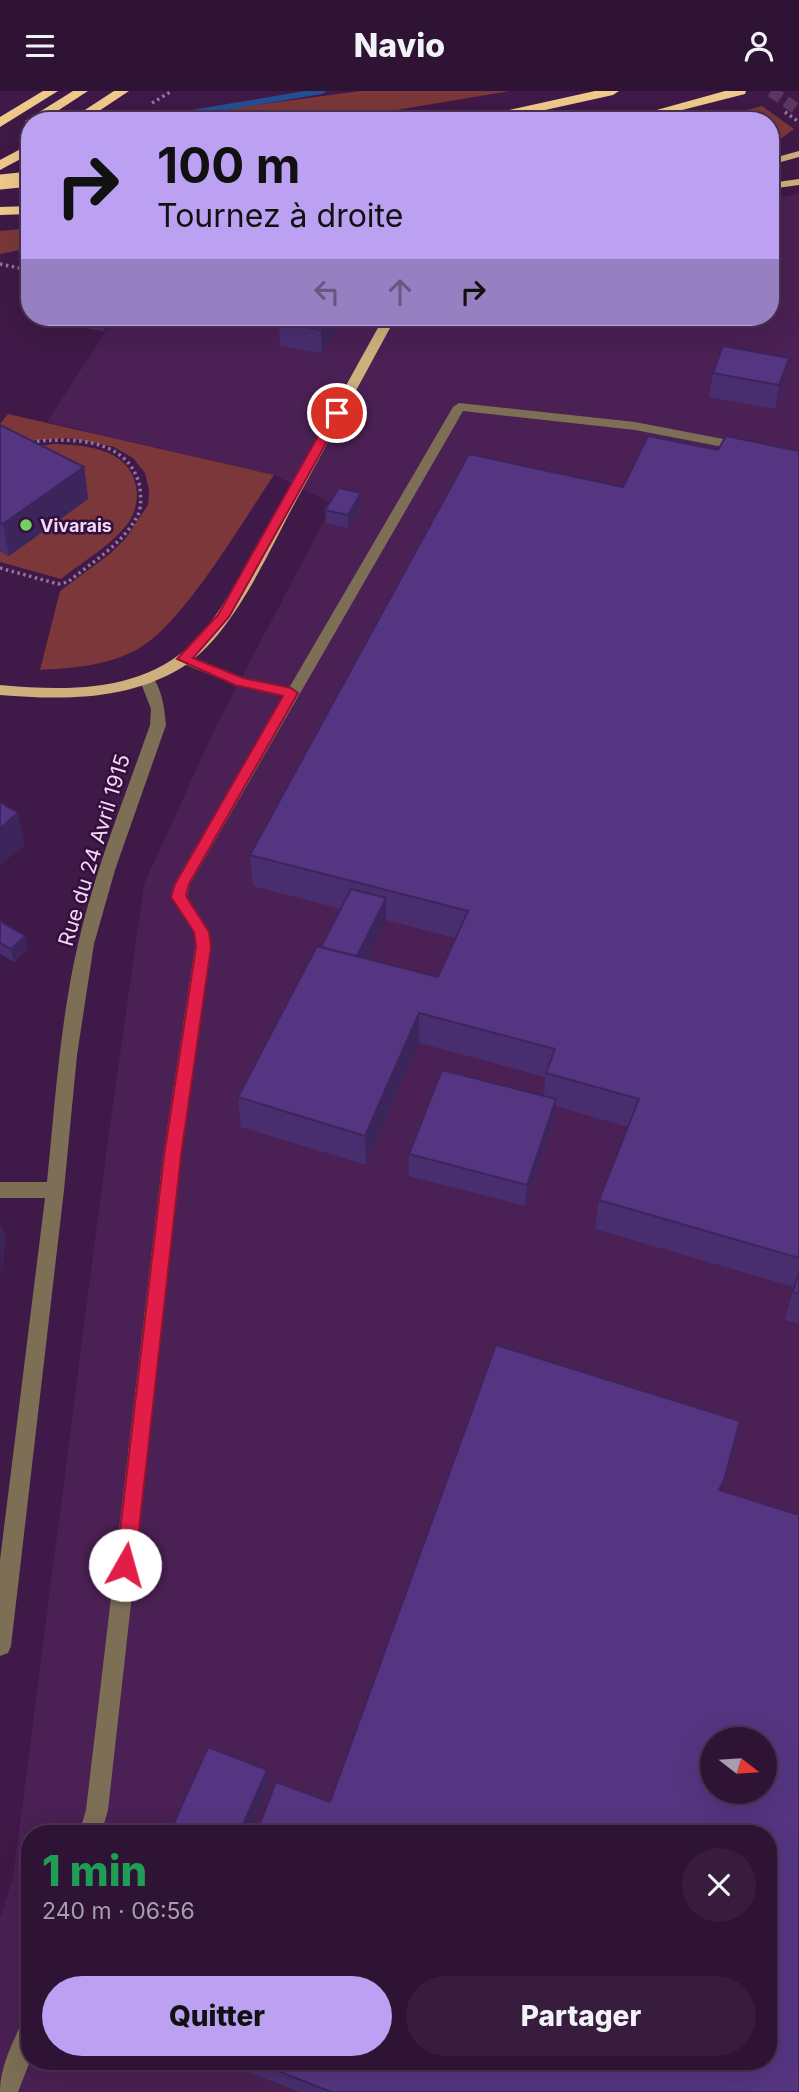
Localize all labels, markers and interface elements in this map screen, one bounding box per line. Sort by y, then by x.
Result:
text: Navio [354,26,445,65]
icon: menu [21,27,59,65]
icon: person [740,27,778,65]
text: 100 m [157,136,301,195]
icon: right [42,140,133,231]
text: Tournez à droite [157,196,403,235]
icon: left [308,273,346,311]
icon: ahead [381,273,419,311]
icon: right [454,273,492,311]
pin [307,383,367,443]
icon: arrive [318,394,356,432]
place label: Vivarais [40,515,112,536]
marker: Vivarais [18,517,34,533]
street label: Rue du 24 Avril 1915 [53,751,135,949]
position arrow [88,1528,162,1602]
north arrow [700,1727,777,1804]
map controls [700,1727,777,1804]
text: 1 min [42,1845,147,1896]
button: close [682,1848,756,1922]
text: 240 m · 06:56 [42,1897,195,1925]
button: Quitter [42,1976,392,2056]
button: Partager [406,1976,756,2056]

